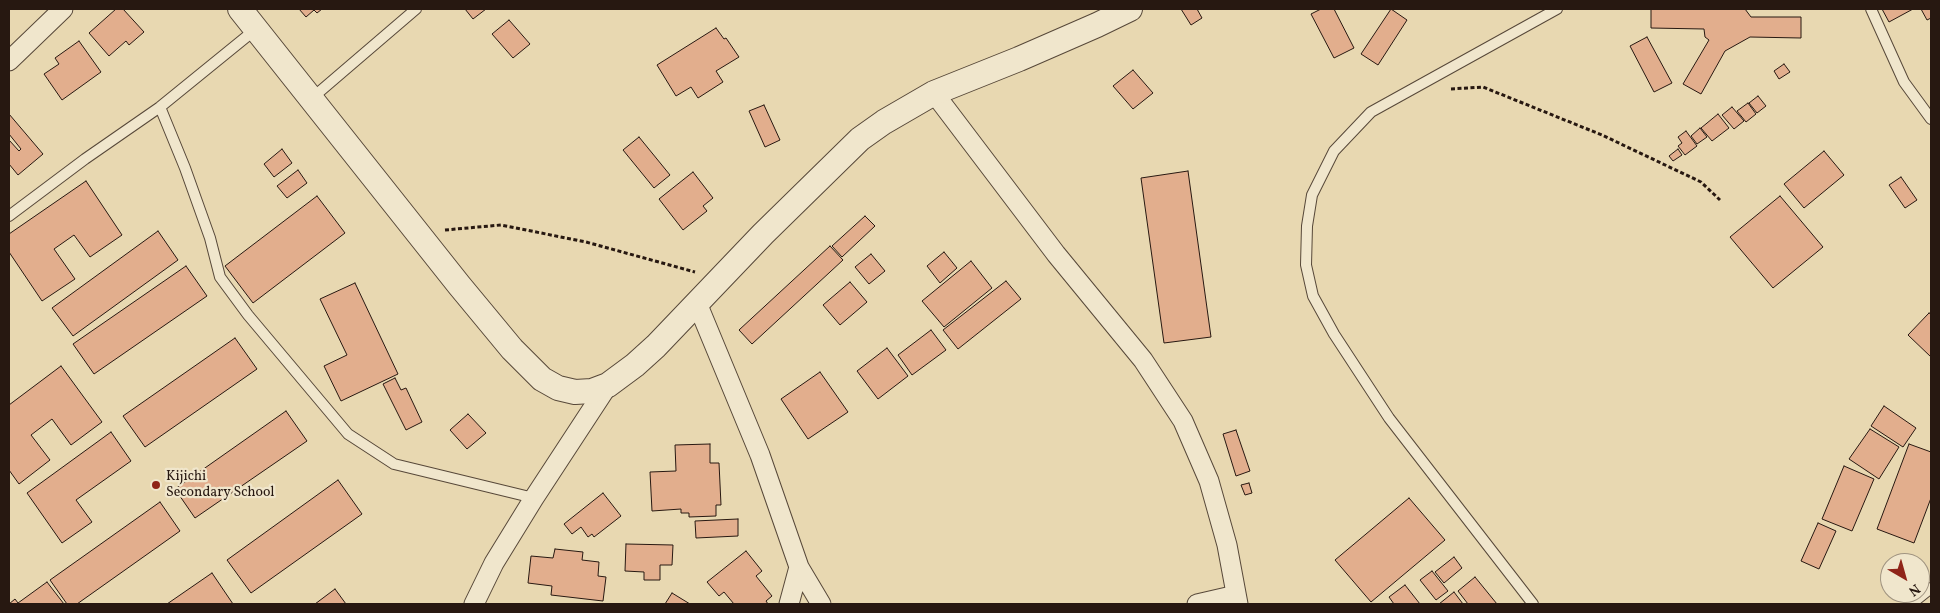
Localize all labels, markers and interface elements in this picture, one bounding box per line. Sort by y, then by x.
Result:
place label: Kijichi Secondary School [166,469,274,502]
marker: Kijichi Secondary School [150,479,162,491]
north arrow [1880,553,1930,603]
text: N [1904,579,1924,600]

